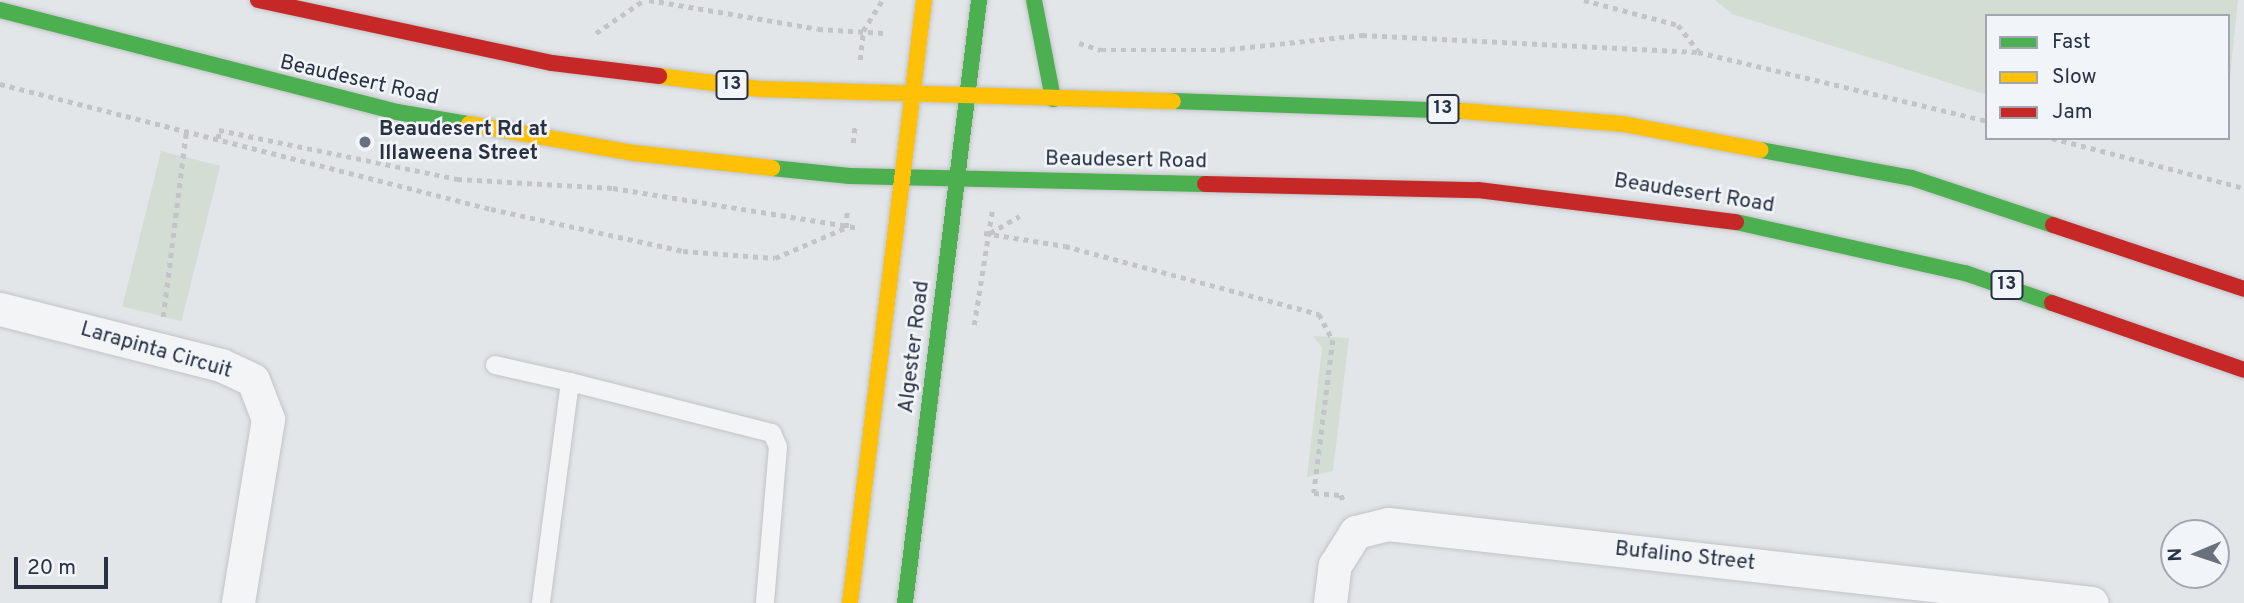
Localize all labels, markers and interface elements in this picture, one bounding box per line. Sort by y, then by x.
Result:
legend [1985,14,2230,140]
text: Fast [2052,29,2091,56]
street label: Beaudesert Road [277,51,441,111]
text: Slow [2052,64,2097,91]
road number: 13 [714,69,750,100]
road number: 13 [1426,94,1460,124]
text: Jam [2052,99,2093,126]
place label: Beaudesert Rd at Illaweena Street [379,117,548,167]
marker: Beaudesert Rd at Illaweena Street [357,134,373,150]
street label: Beaudesert Road [1045,147,1207,175]
street label: Beaudesert Road [1612,169,1776,219]
road number: 13 [1990,270,2024,300]
street label: Algester Road [894,279,936,415]
street label: Larapinta Circuit [77,317,235,385]
north arrow [2160,519,2230,589]
street label: Bufalino Street [1614,537,1756,577]
scale bar [18,544,112,588]
text: N [2164,547,2188,562]
text: 20 m [27,555,76,582]

